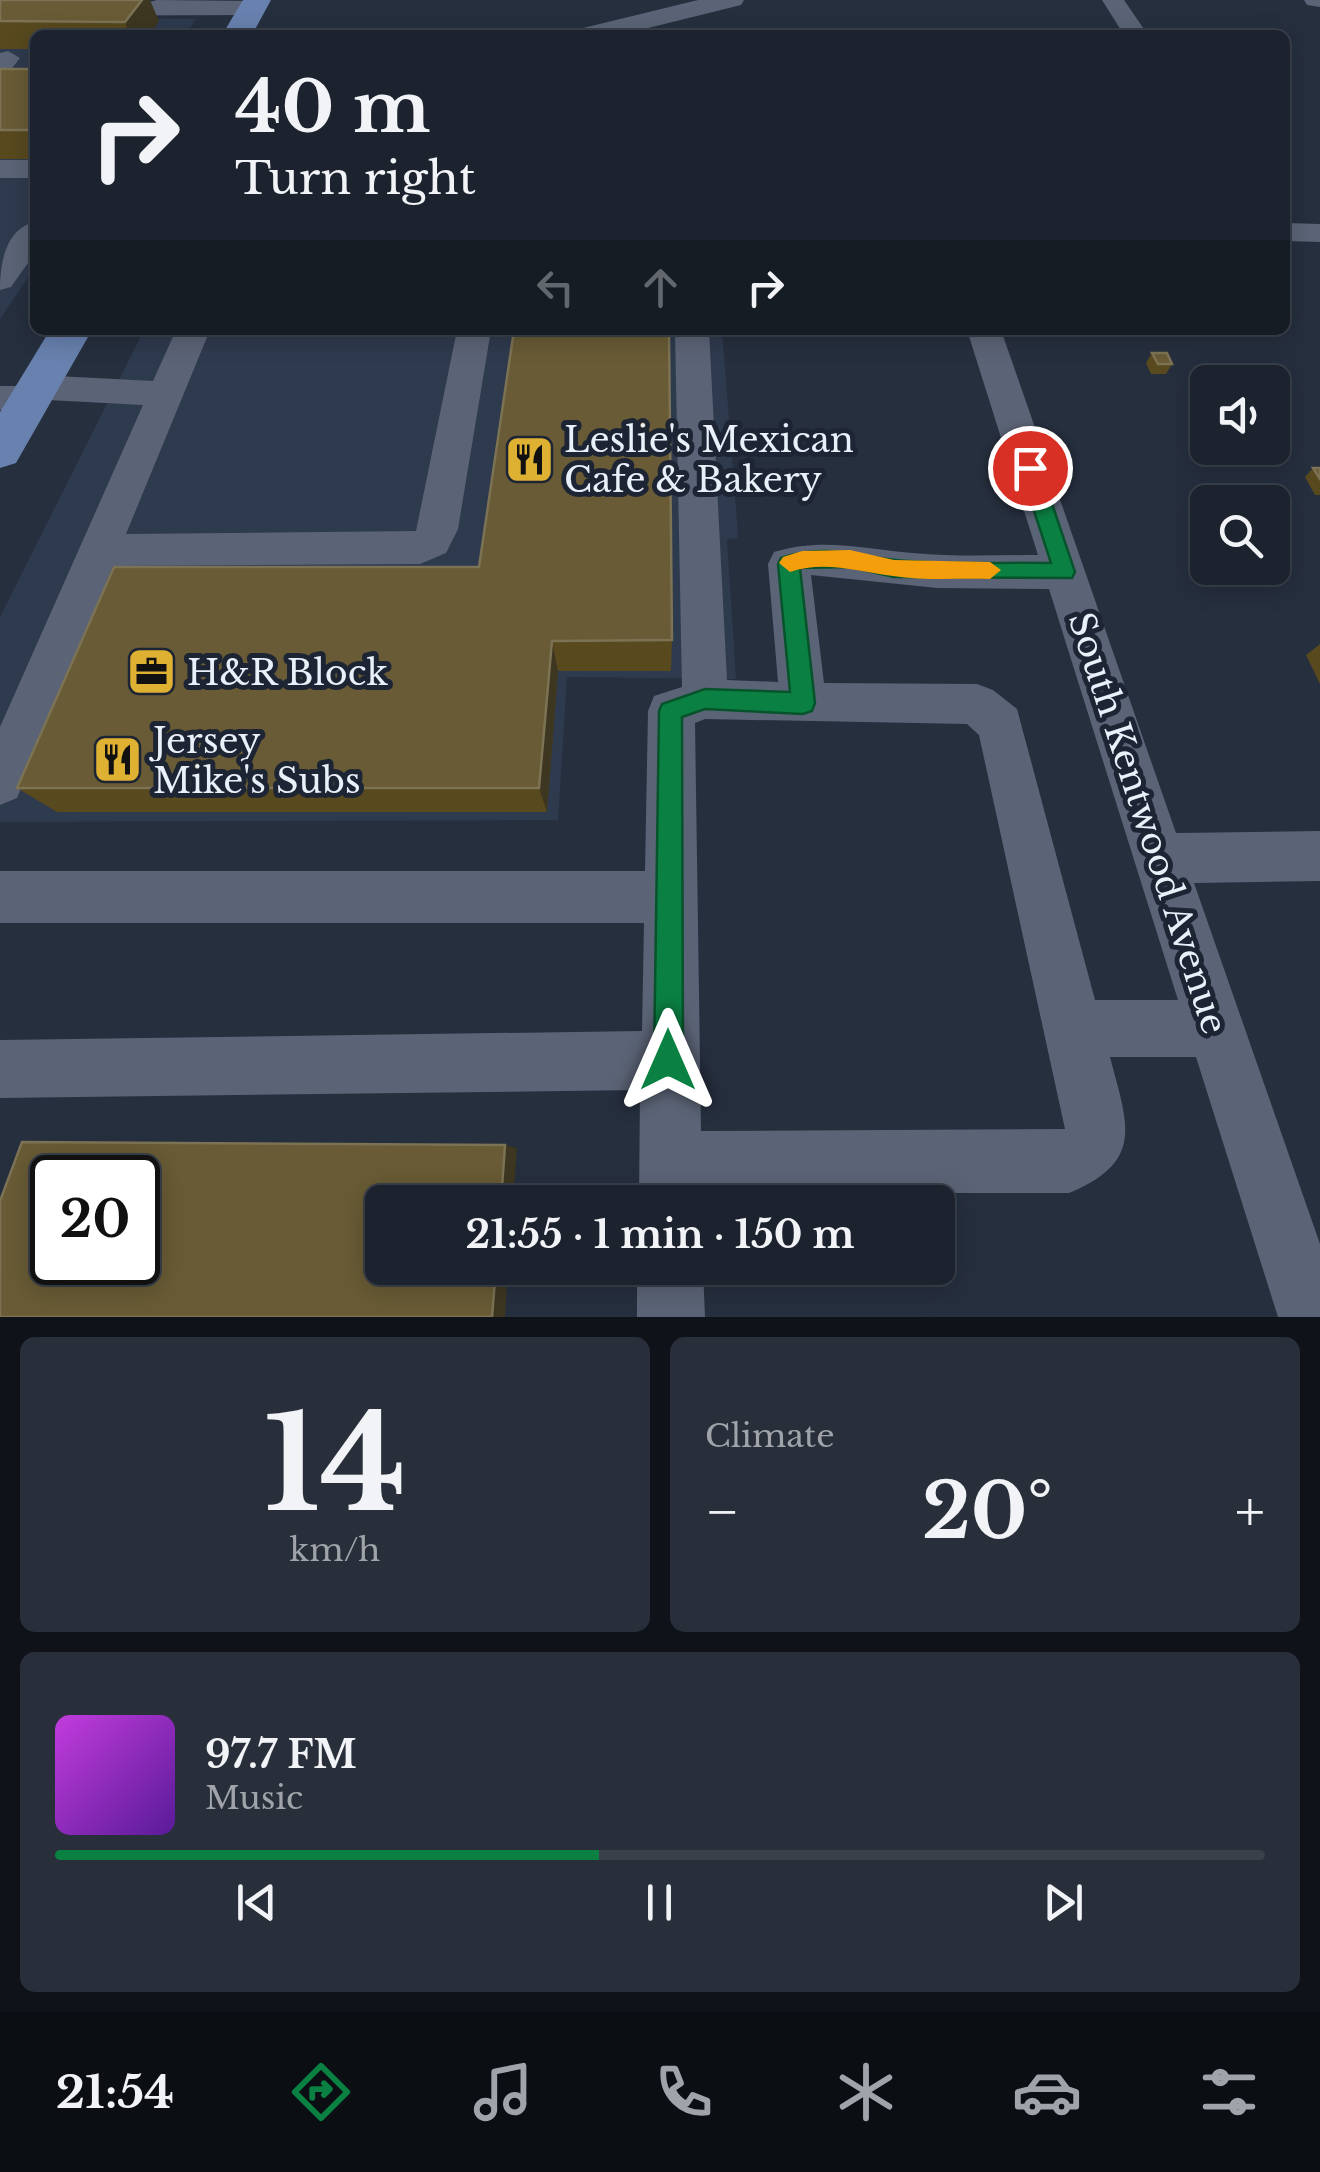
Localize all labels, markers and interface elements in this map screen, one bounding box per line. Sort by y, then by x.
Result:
text: 40 m [235,64,430,151]
icon: right [70,70,200,200]
text: Turn right [235,150,476,206]
icon: left [528,260,583,315]
icon: ahead [633,260,688,315]
icon: right [738,260,793,315]
map controls [1190,365,1290,585]
button: sound [1190,365,1290,465]
place label: Leslie's Mexican Cafe & Bakery [564,418,854,501]
pin [988,426,1073,511]
restaurant icon: Leslie's Mexican Cafe & Bakery [503,433,555,485]
icon: arrive [1003,441,1058,496]
button: search [1190,485,1290,585]
street label: South Kentwood Avenue [1059,607,1237,1039]
office icon: H&R Block [126,646,178,698]
place label: H&R Block [187,651,388,694]
place label: Jersey Mike's Subs [149,719,361,802]
restaurant icon: Jersey Mike's Subs [92,734,144,786]
position arrow [616,1008,720,1112]
speed limit sign: 20 [30,1155,160,1285]
text: 21:55 · 1 min · 150 m [465,1211,855,1258]
text: 14 [263,1384,407,1545]
text: Climate [705,1416,834,1456]
text: 20° [922,1465,1053,1558]
text: − [705,1478,740,1546]
text: + [1235,1478,1265,1546]
text: km/h [290,1530,380,1570]
text: 97.7 FM [205,1731,357,1778]
text: Music [205,1778,303,1818]
icon: previous [229,1875,284,1930]
icon: pause [632,1875,687,1930]
icon: next [1036,1875,1091,1930]
icon: directions [286,2057,356,2127]
icon: music [468,2057,538,2127]
icon: phone [649,2057,719,2127]
icon: climate [831,2057,901,2127]
icon: car [1012,2057,1082,2127]
icon: filters [1194,2057,1264,2127]
text: 21:54 [56,2064,174,2120]

